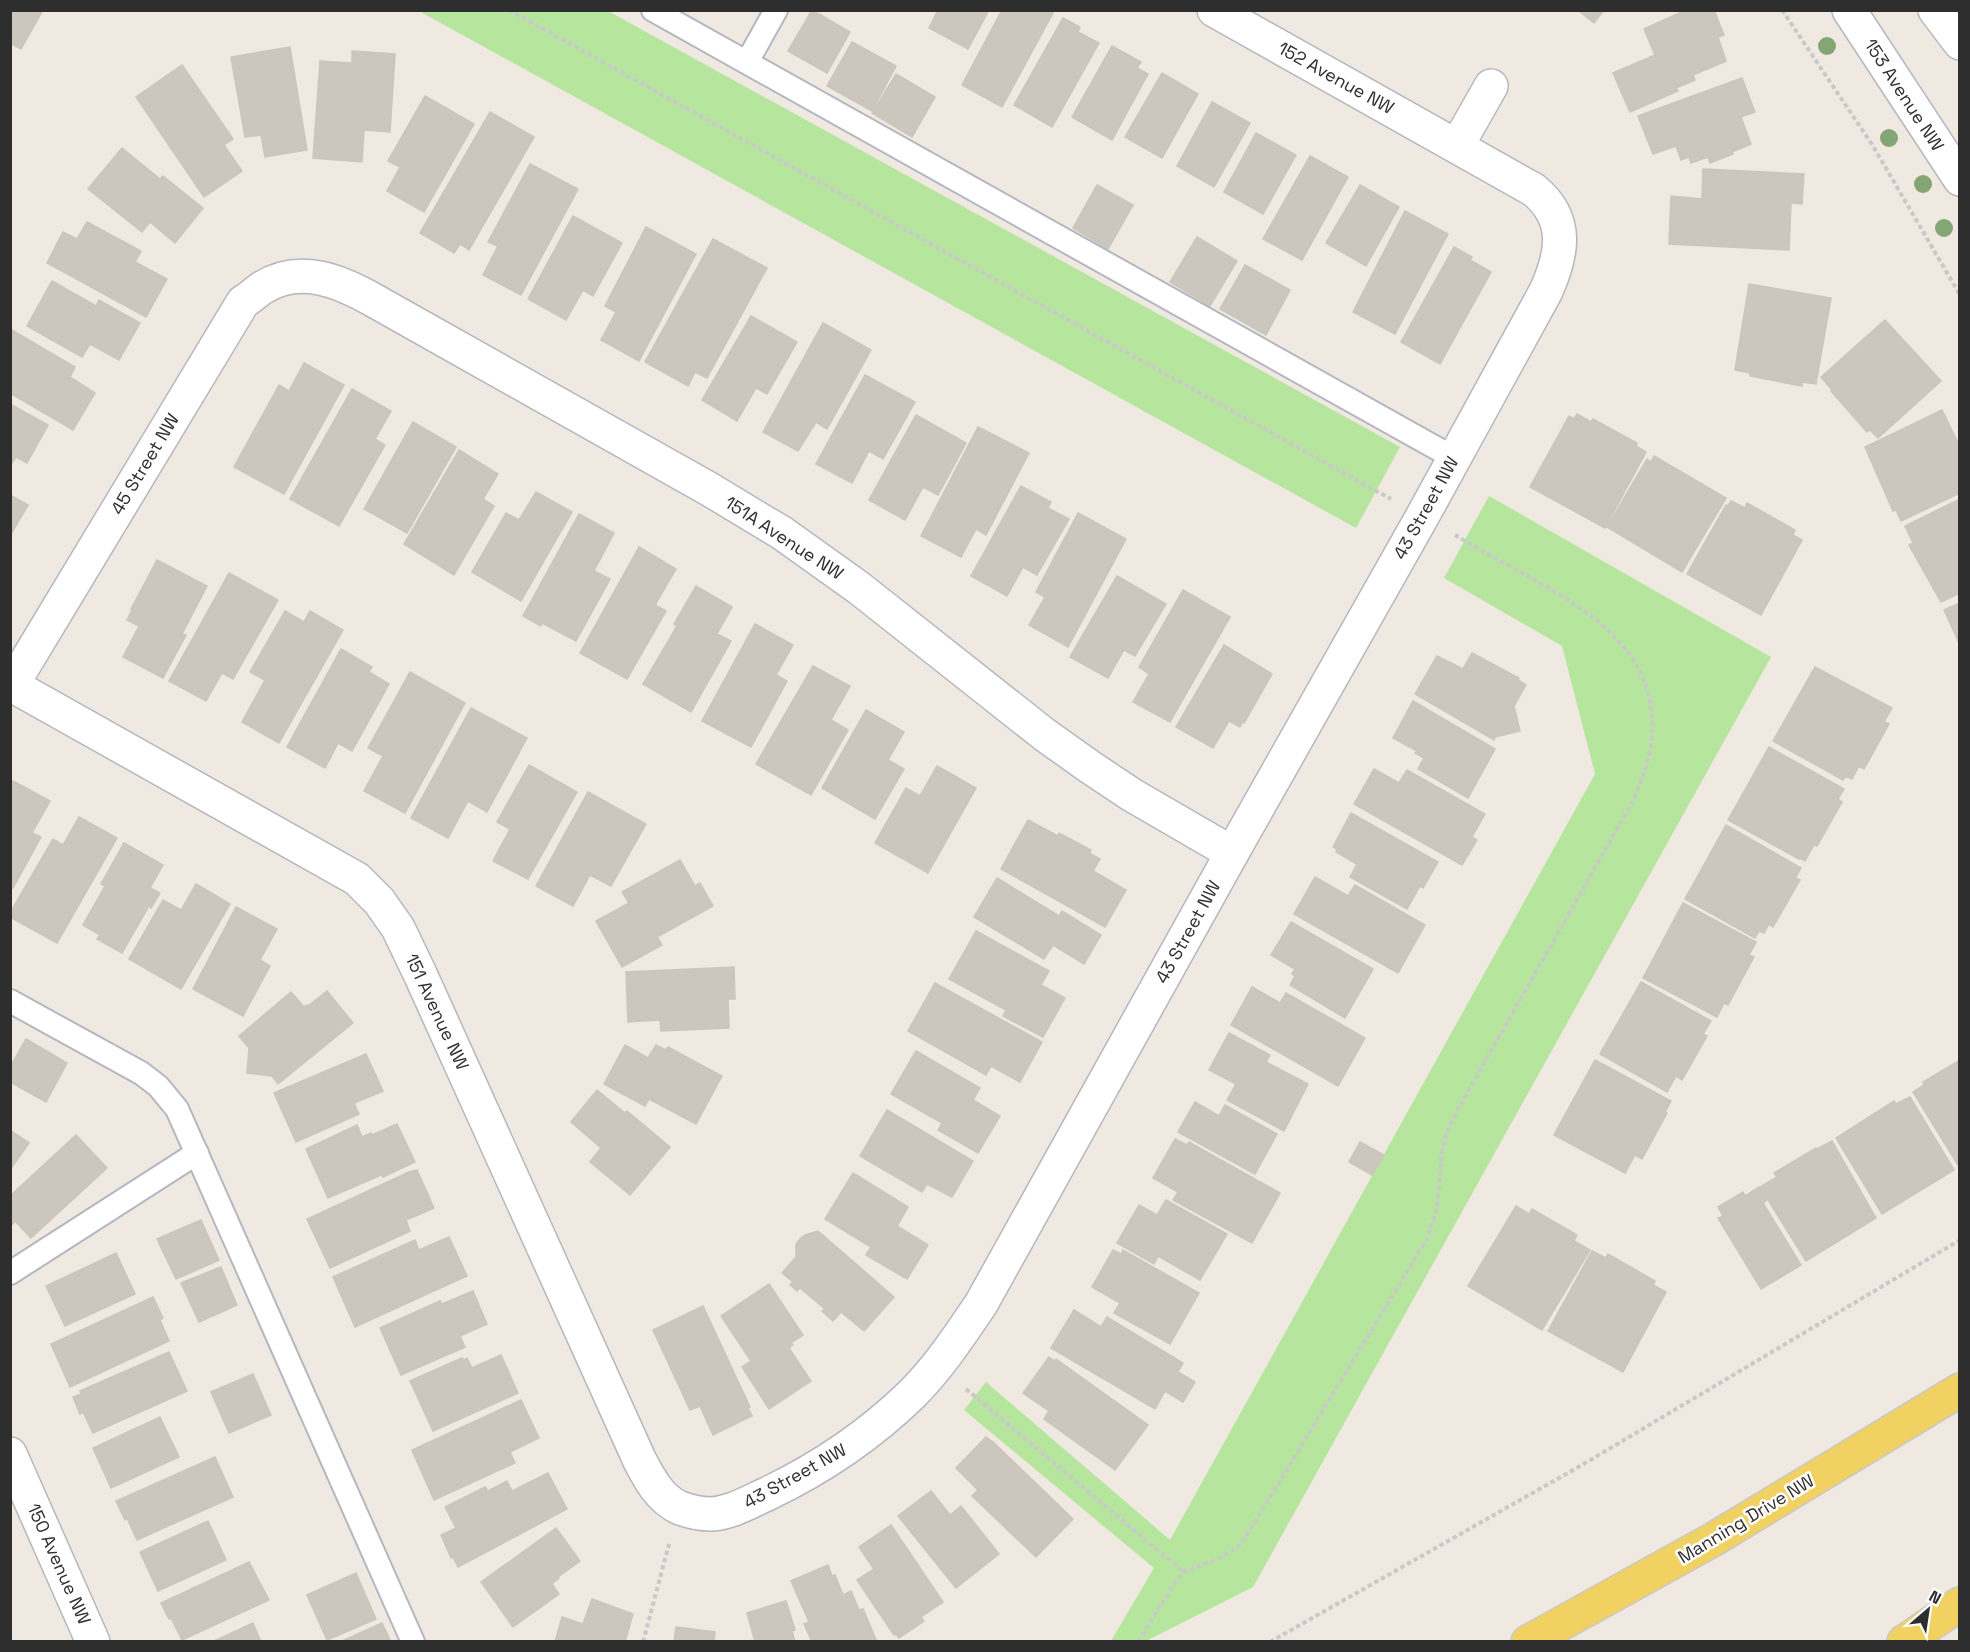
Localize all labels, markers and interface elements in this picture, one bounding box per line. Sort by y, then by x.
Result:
street label: 153 Avenue NW [1860,34,1949,155]
street label: 152 Avenue NW [1274,36,1399,119]
street label: 45 Street NW [105,409,184,519]
street label: 43 Street NW [1388,452,1463,563]
street label: 151A Avenue NW [721,491,848,585]
street label: 43 Street NW [1150,876,1225,987]
street label: 151 Avenue NW [400,950,475,1074]
street label: 43 Street NW [739,1438,850,1513]
street label: Manning Drive NW [1673,1469,1818,1568]
street label: 150 Avenue NW [22,1500,97,1628]
north arrow [1898,1580,1958,1640]
text: N [1925,1586,1945,1609]

